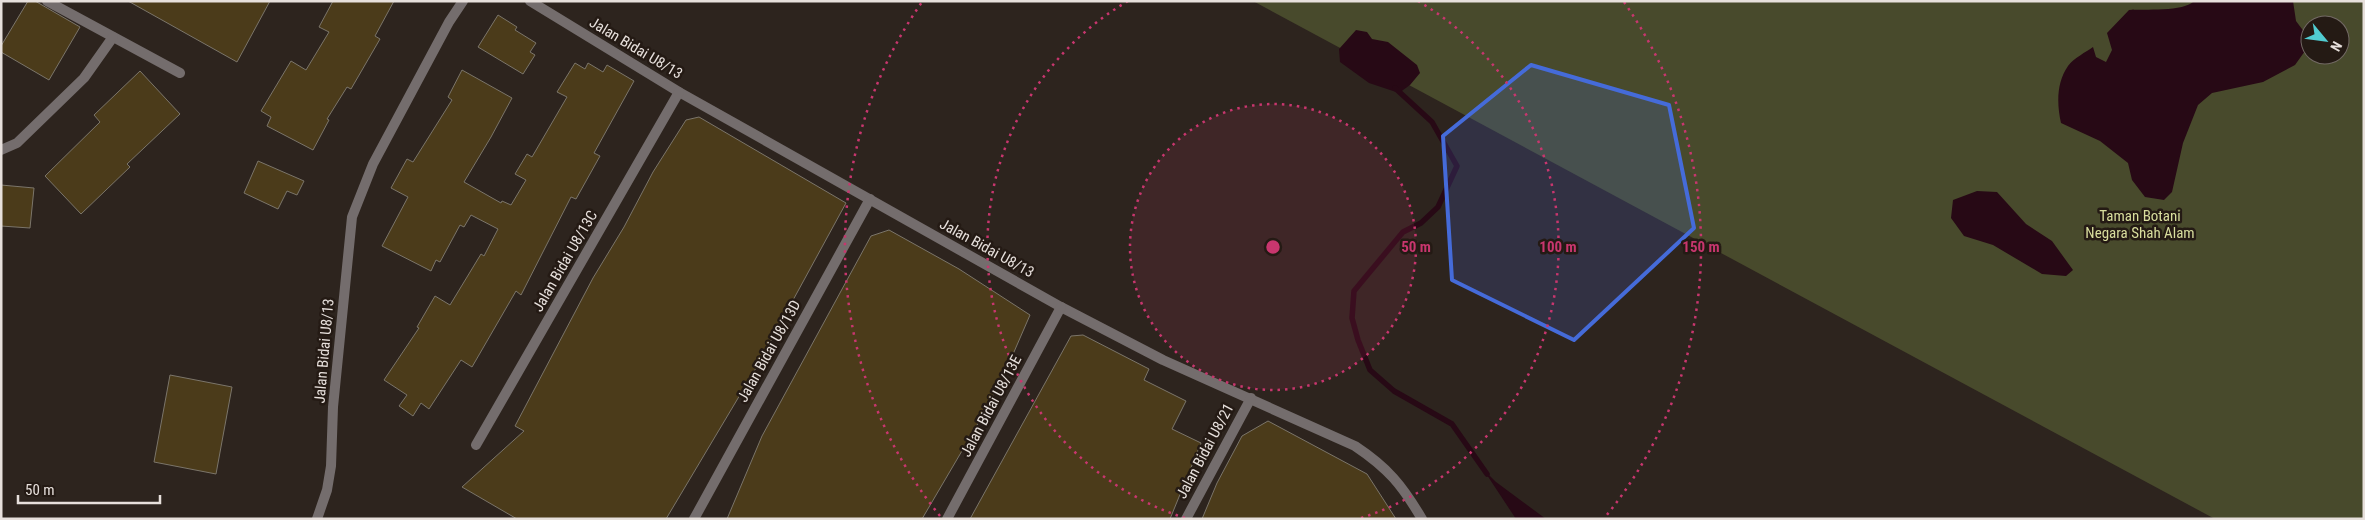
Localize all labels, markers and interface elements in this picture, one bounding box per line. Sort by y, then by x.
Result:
street label: Jalan Bidai U8/13 [586,13,686,83]
north arrow [2300,15,2350,65]
text: N [2327,39,2345,54]
street label: Jalan Bidai U8/13C [529,207,601,315]
park label: Taman Botani Negara Shah Alam [2085,207,2195,242]
street label: Jalan Bidai U8/13 [937,215,1037,281]
centre of rings [1264,238,1282,256]
text: 50 m [1401,238,1431,256]
text: 100 m [1539,238,1577,256]
text: 150 m [1682,238,1720,256]
street label: Jalan Bidai U8/13D [734,297,804,405]
street label: Jalan Bidai U8/13 [310,298,338,404]
street label: Jalan Bidai U8/13E [957,352,1025,460]
street label: Jalan Bidai U8/21 [1172,400,1238,502]
scale bar [18,472,160,504]
text: 50 m [25,481,55,499]

